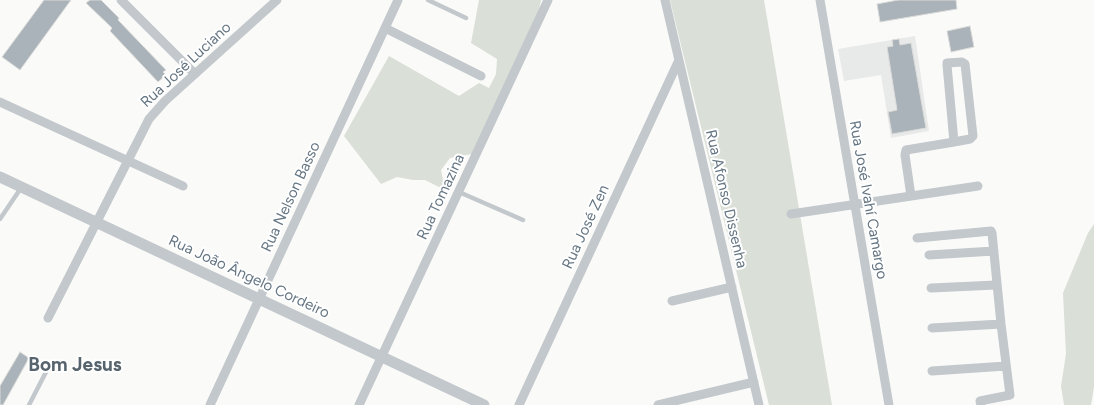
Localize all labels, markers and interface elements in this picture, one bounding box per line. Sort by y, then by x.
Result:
street label: Rua José Luciano [137,19,235,111]
street label: Rua José Ivahí Camargo [845,119,891,281]
street label: Rua Afonso Dissenha [701,128,751,270]
street label: Rua Nelson Basso [258,139,324,255]
street label: Rua Tomazina [413,151,469,243]
street label: Rua José Zen [559,182,613,272]
street label: Rua João Ângelo Cordeiro [166,232,332,322]
district label: Bom Jesus [28,354,122,376]

